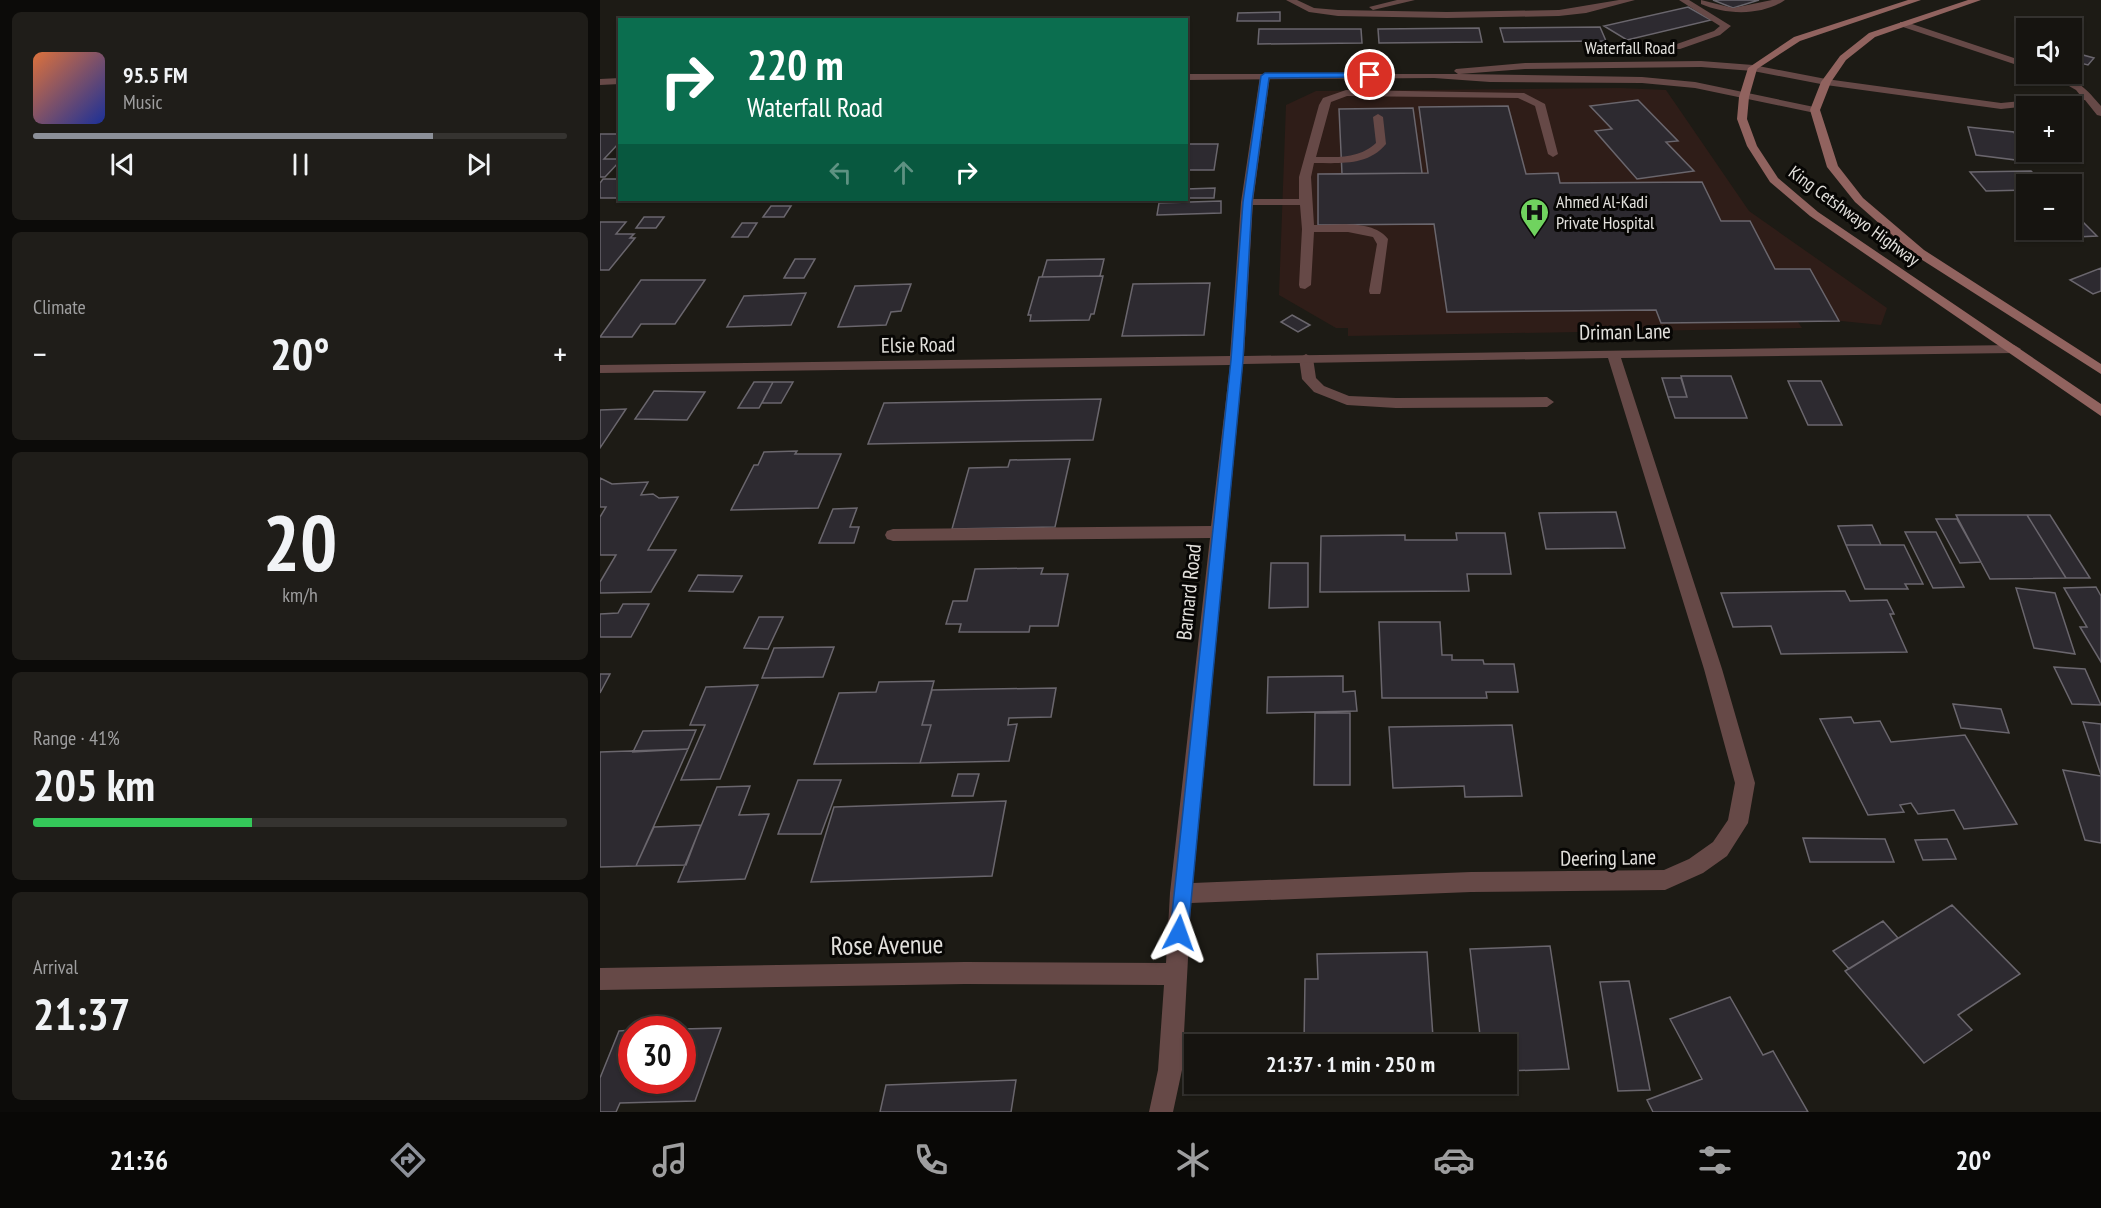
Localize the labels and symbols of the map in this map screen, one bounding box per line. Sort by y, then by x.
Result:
street label: Waterfall Road [1585,36,1675,59]
pin [1344,49,1395,100]
street label: King Cetshwayo Highway [1784,160,1925,271]
place label: Ahmed Al-Kadi Private Hospital [1556,190,1655,234]
hospital icon: Ahmed Al-Kadi Private Hospital [1519,196,1551,238]
street label: Driman Lane [1579,317,1671,346]
street label: Elsie Road [881,330,955,359]
street label: Barnard Road [1170,542,1207,641]
street label: Deering Lane [1560,843,1656,872]
position arrow [1147,901,1211,965]
street label: Rose Avenue [830,927,944,962]
speed limit sign: 30 [618,1016,696,1094]

